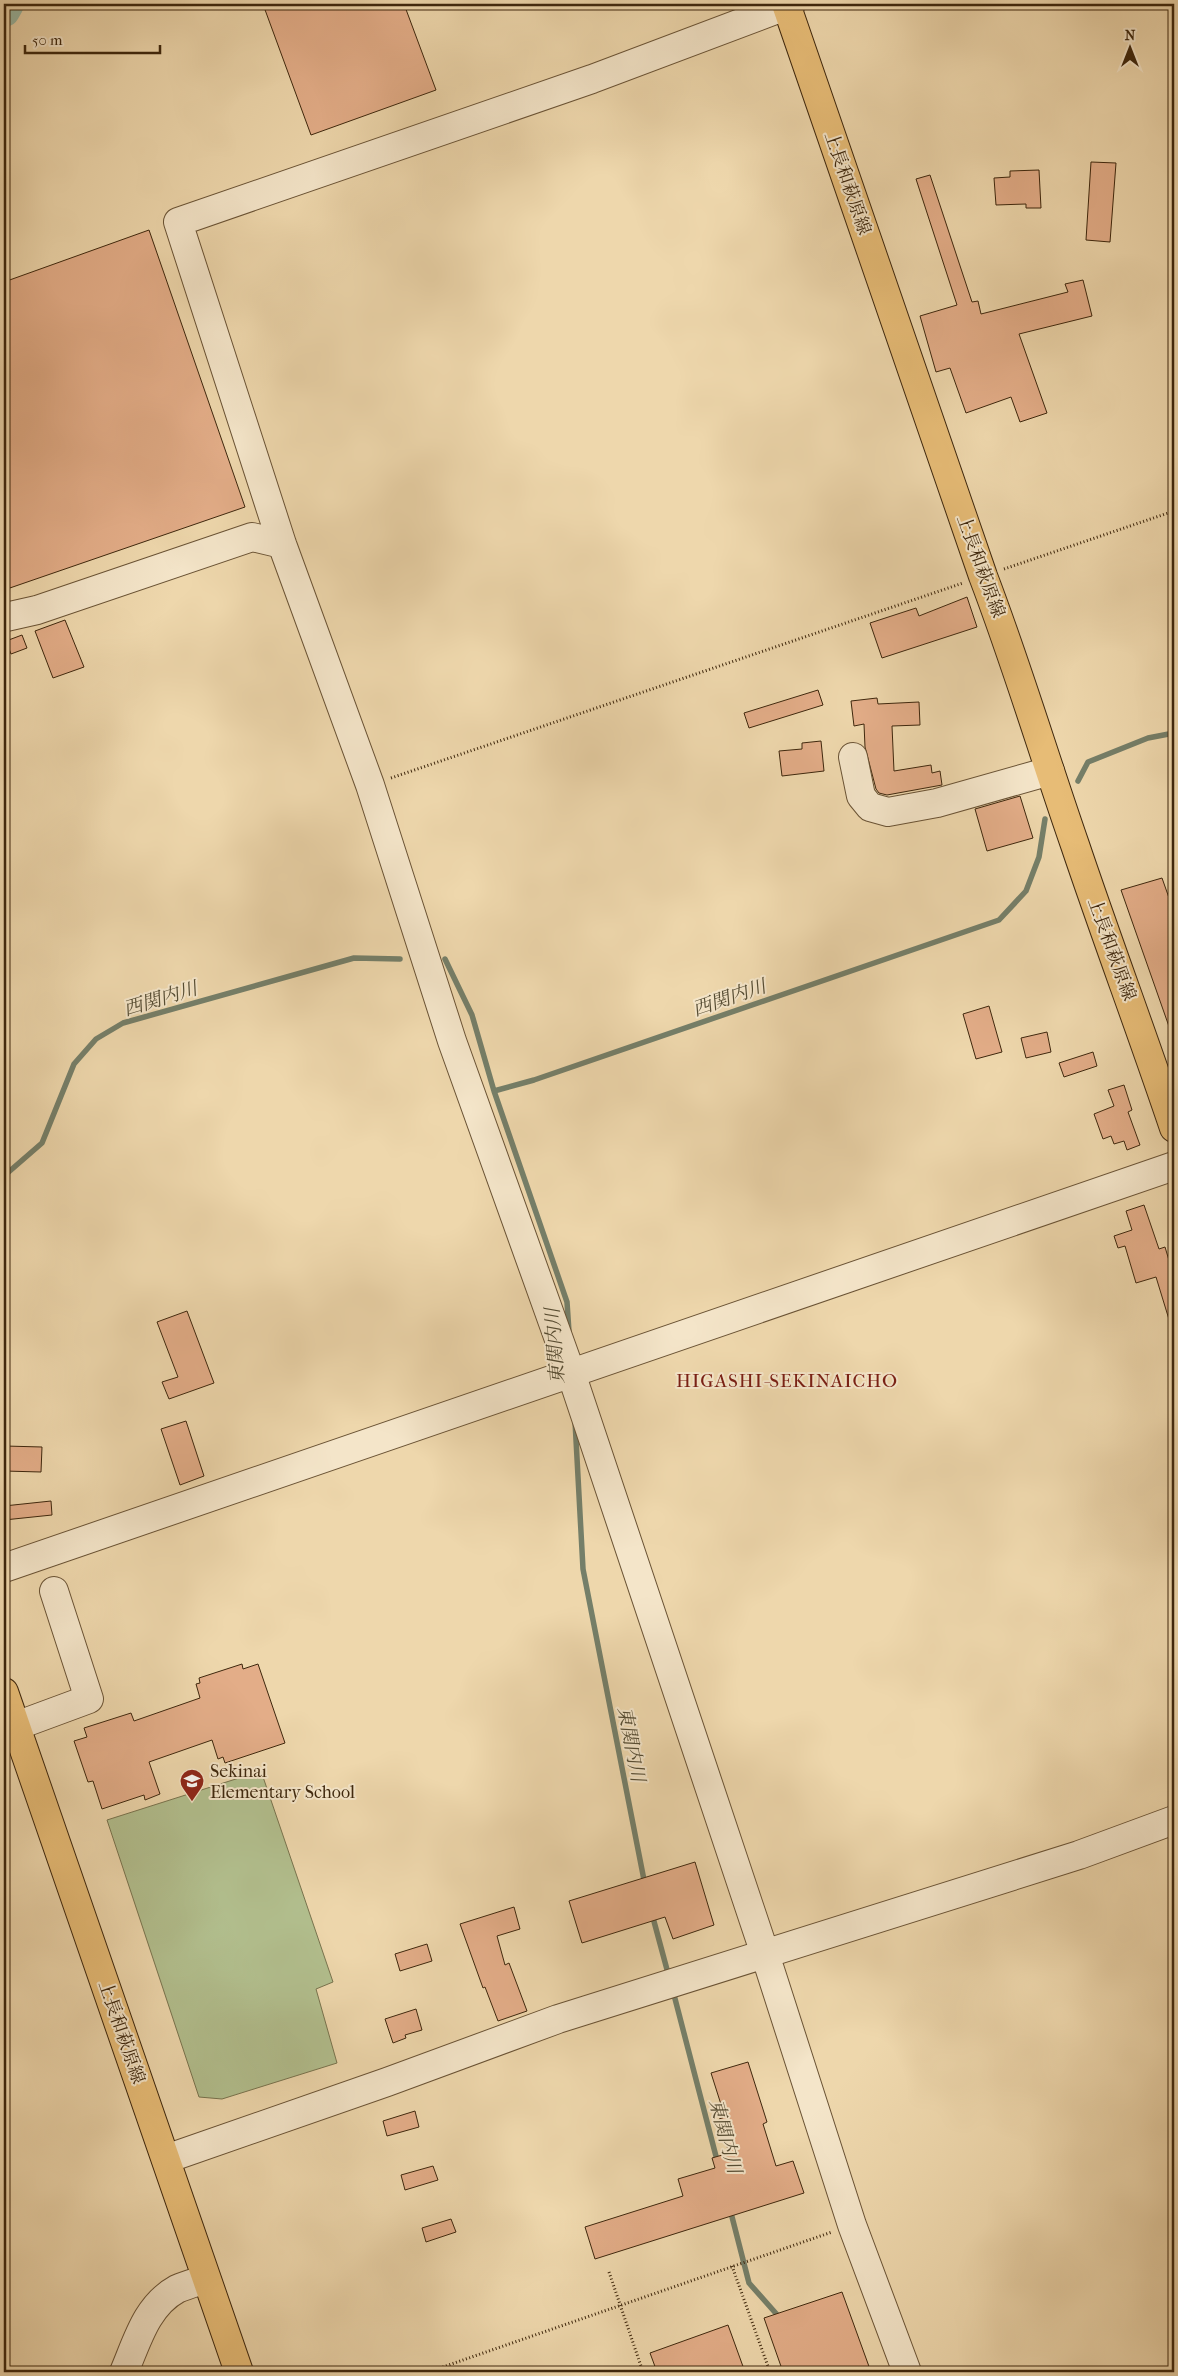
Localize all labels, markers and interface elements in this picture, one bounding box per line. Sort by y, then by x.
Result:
scale bar [25,22,160,54]
north arrow [1106,22,1156,72]
text: N [1125,27,1136,44]
text: 50 m [32,31,63,49]
street label: 上長和萩原線 [820,129,875,238]
street label: 上長和萩原線 [952,512,1009,621]
street label: 上長和萩原線 [1083,895,1140,1004]
water label: 西関内川 [690,975,771,1021]
water label: 西関内川 [121,977,202,1021]
water label: 東関内川 [541,1305,569,1385]
district label: HIGASHI-SEKINAICHO [676,1370,898,1392]
water label: 東関内川 [613,1705,649,1786]
place label: Sekinai Elementary School [210,1761,355,1803]
school or university icon: Sekinai Elementary School [179,1768,205,1802]
street label: 上長和萩原線 [94,1978,149,2087]
water label: 東関内川 [705,2097,746,2178]

